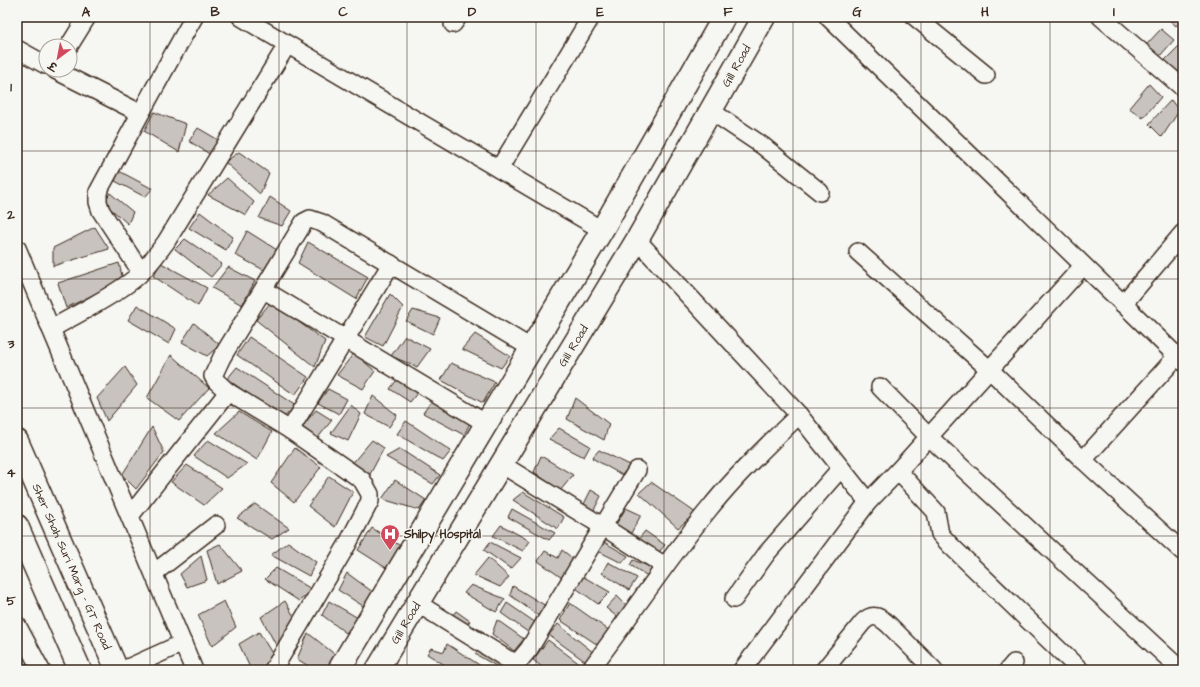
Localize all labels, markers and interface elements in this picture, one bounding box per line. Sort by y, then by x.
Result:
text: A [82,3,91,21]
text: B [210,3,220,21]
text: C [338,3,348,21]
text: D [468,3,477,21]
text: E [596,3,604,21]
text: F [723,3,733,21]
text: G [852,3,862,21]
text: H [981,3,989,21]
text: I [1113,3,1115,21]
north arrow [38,38,78,78]
street label: Gill Road [717,41,755,90]
text: उ [44,57,61,75]
text: 1 [10,78,12,96]
text: 2 [6,206,15,224]
street label: Gill Road [554,321,592,370]
text: 3 [7,335,15,353]
text: 4 [7,464,16,482]
street label: Sher Shah Suri Marg - GT Road [28,481,116,652]
hospital icon: Shilpy Hospital [379,523,401,551]
place label: Shilpy Hospital [403,526,481,544]
text: 5 [6,592,16,610]
street label: Gill Road [386,599,425,647]

